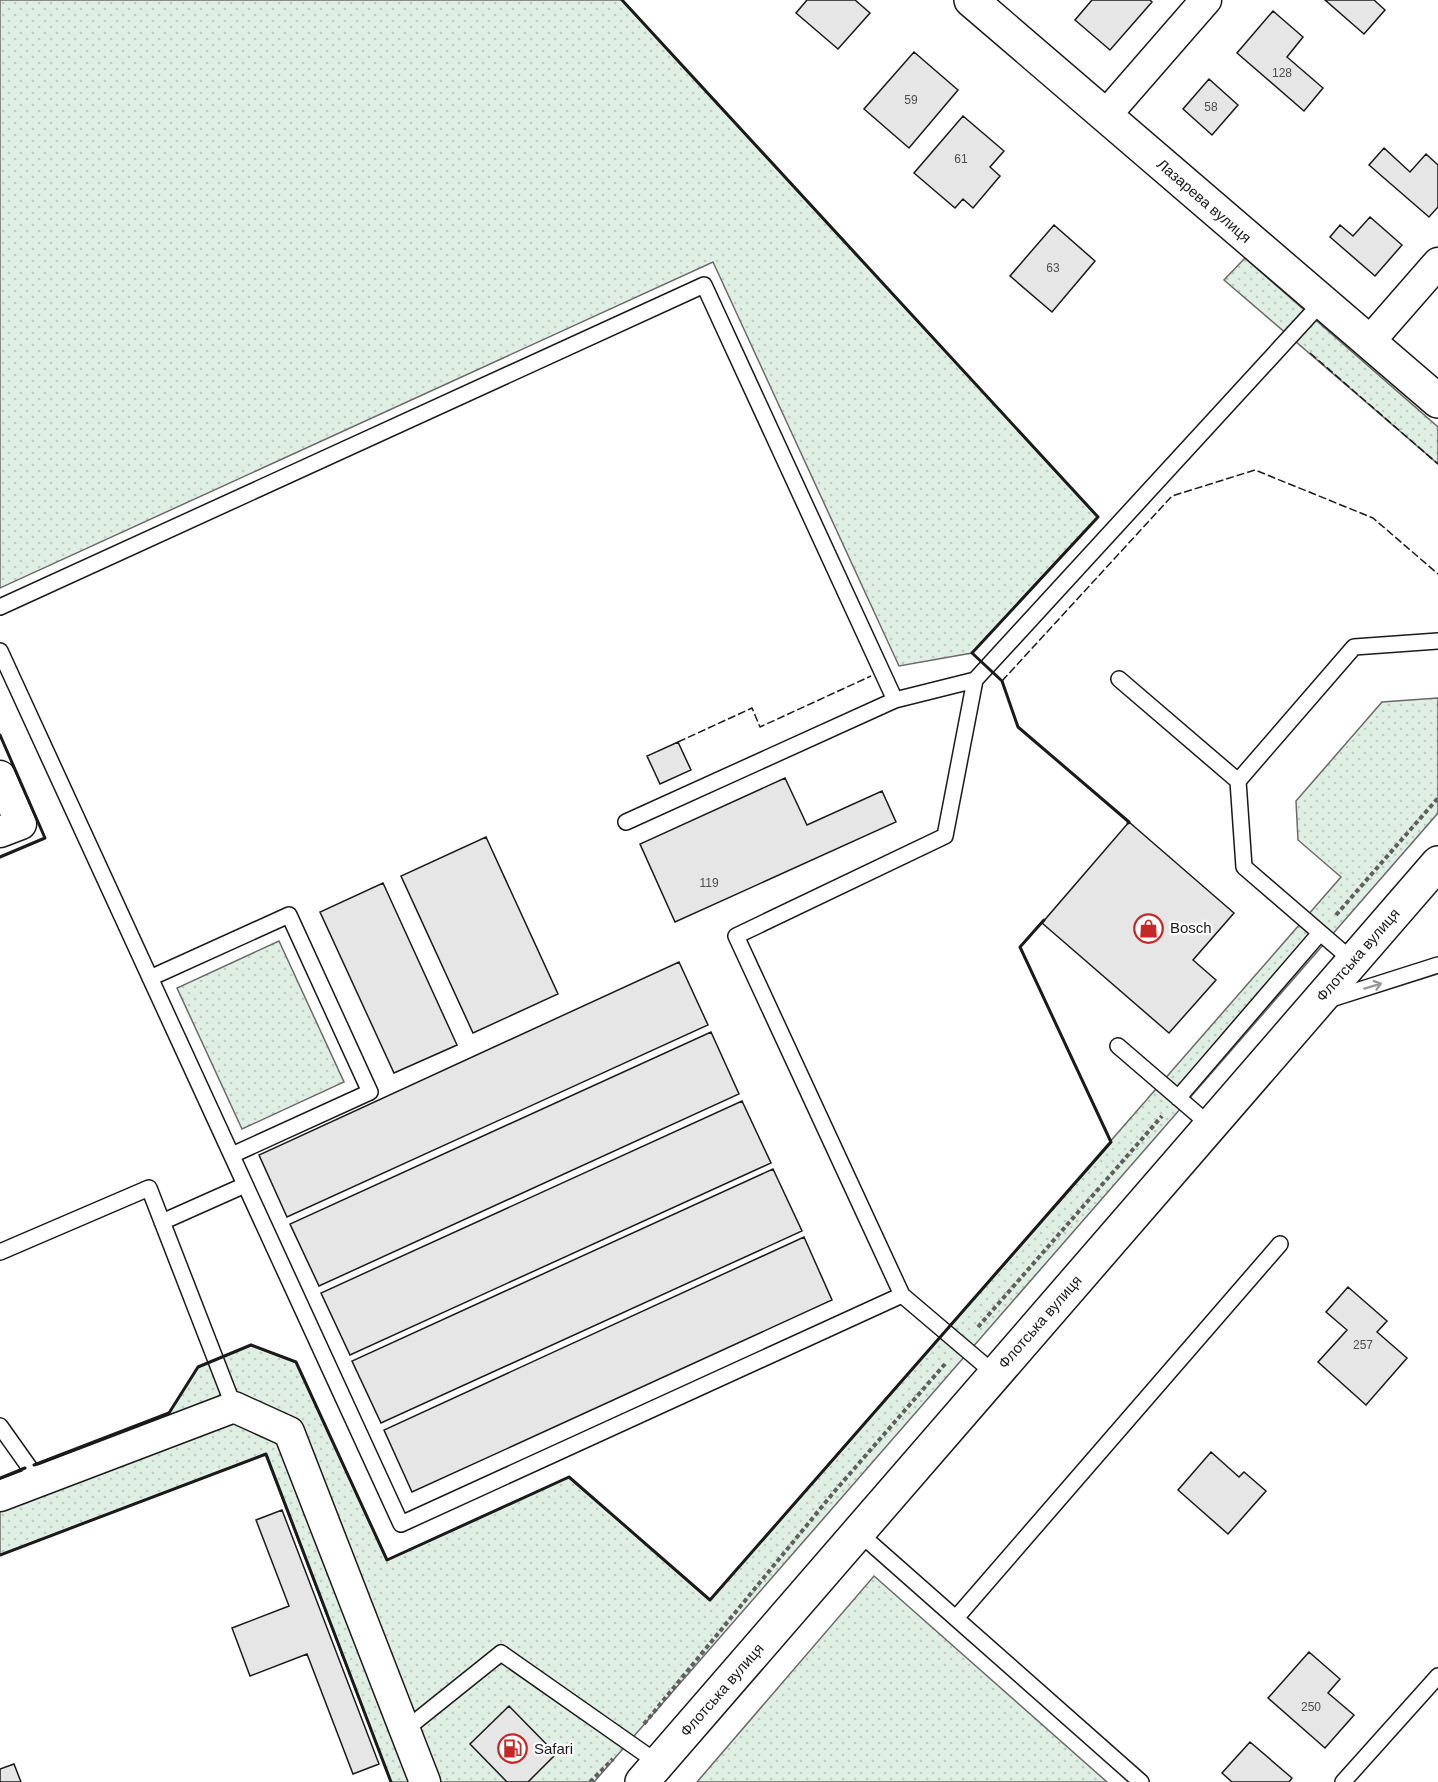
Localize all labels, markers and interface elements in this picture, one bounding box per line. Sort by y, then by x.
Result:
house number: 128 [1272,66,1292,80]
house number: 59 [904,93,918,107]
house number: 58 [1204,100,1218,114]
house number: 61 [954,152,968,166]
street label: Лазарева вулиця [1154,155,1255,246]
house number: 63 [1046,261,1060,275]
house number: 119 [699,876,719,890]
street label: Флотська вулиця [1313,905,1403,1005]
shop icon: Bosch [1133,912,1165,944]
place label: Bosch [1170,919,1212,936]
one-way arrow [1363,980,1382,991]
street label: Флотська вулиця [995,1272,1085,1372]
house number: 257 [1353,1338,1373,1352]
street label: Флотська вулиця [677,1640,767,1740]
house number: 250 [1301,1700,1321,1714]
fuel station icon: Safari [497,1733,529,1765]
place label: Safari [534,1740,573,1757]

